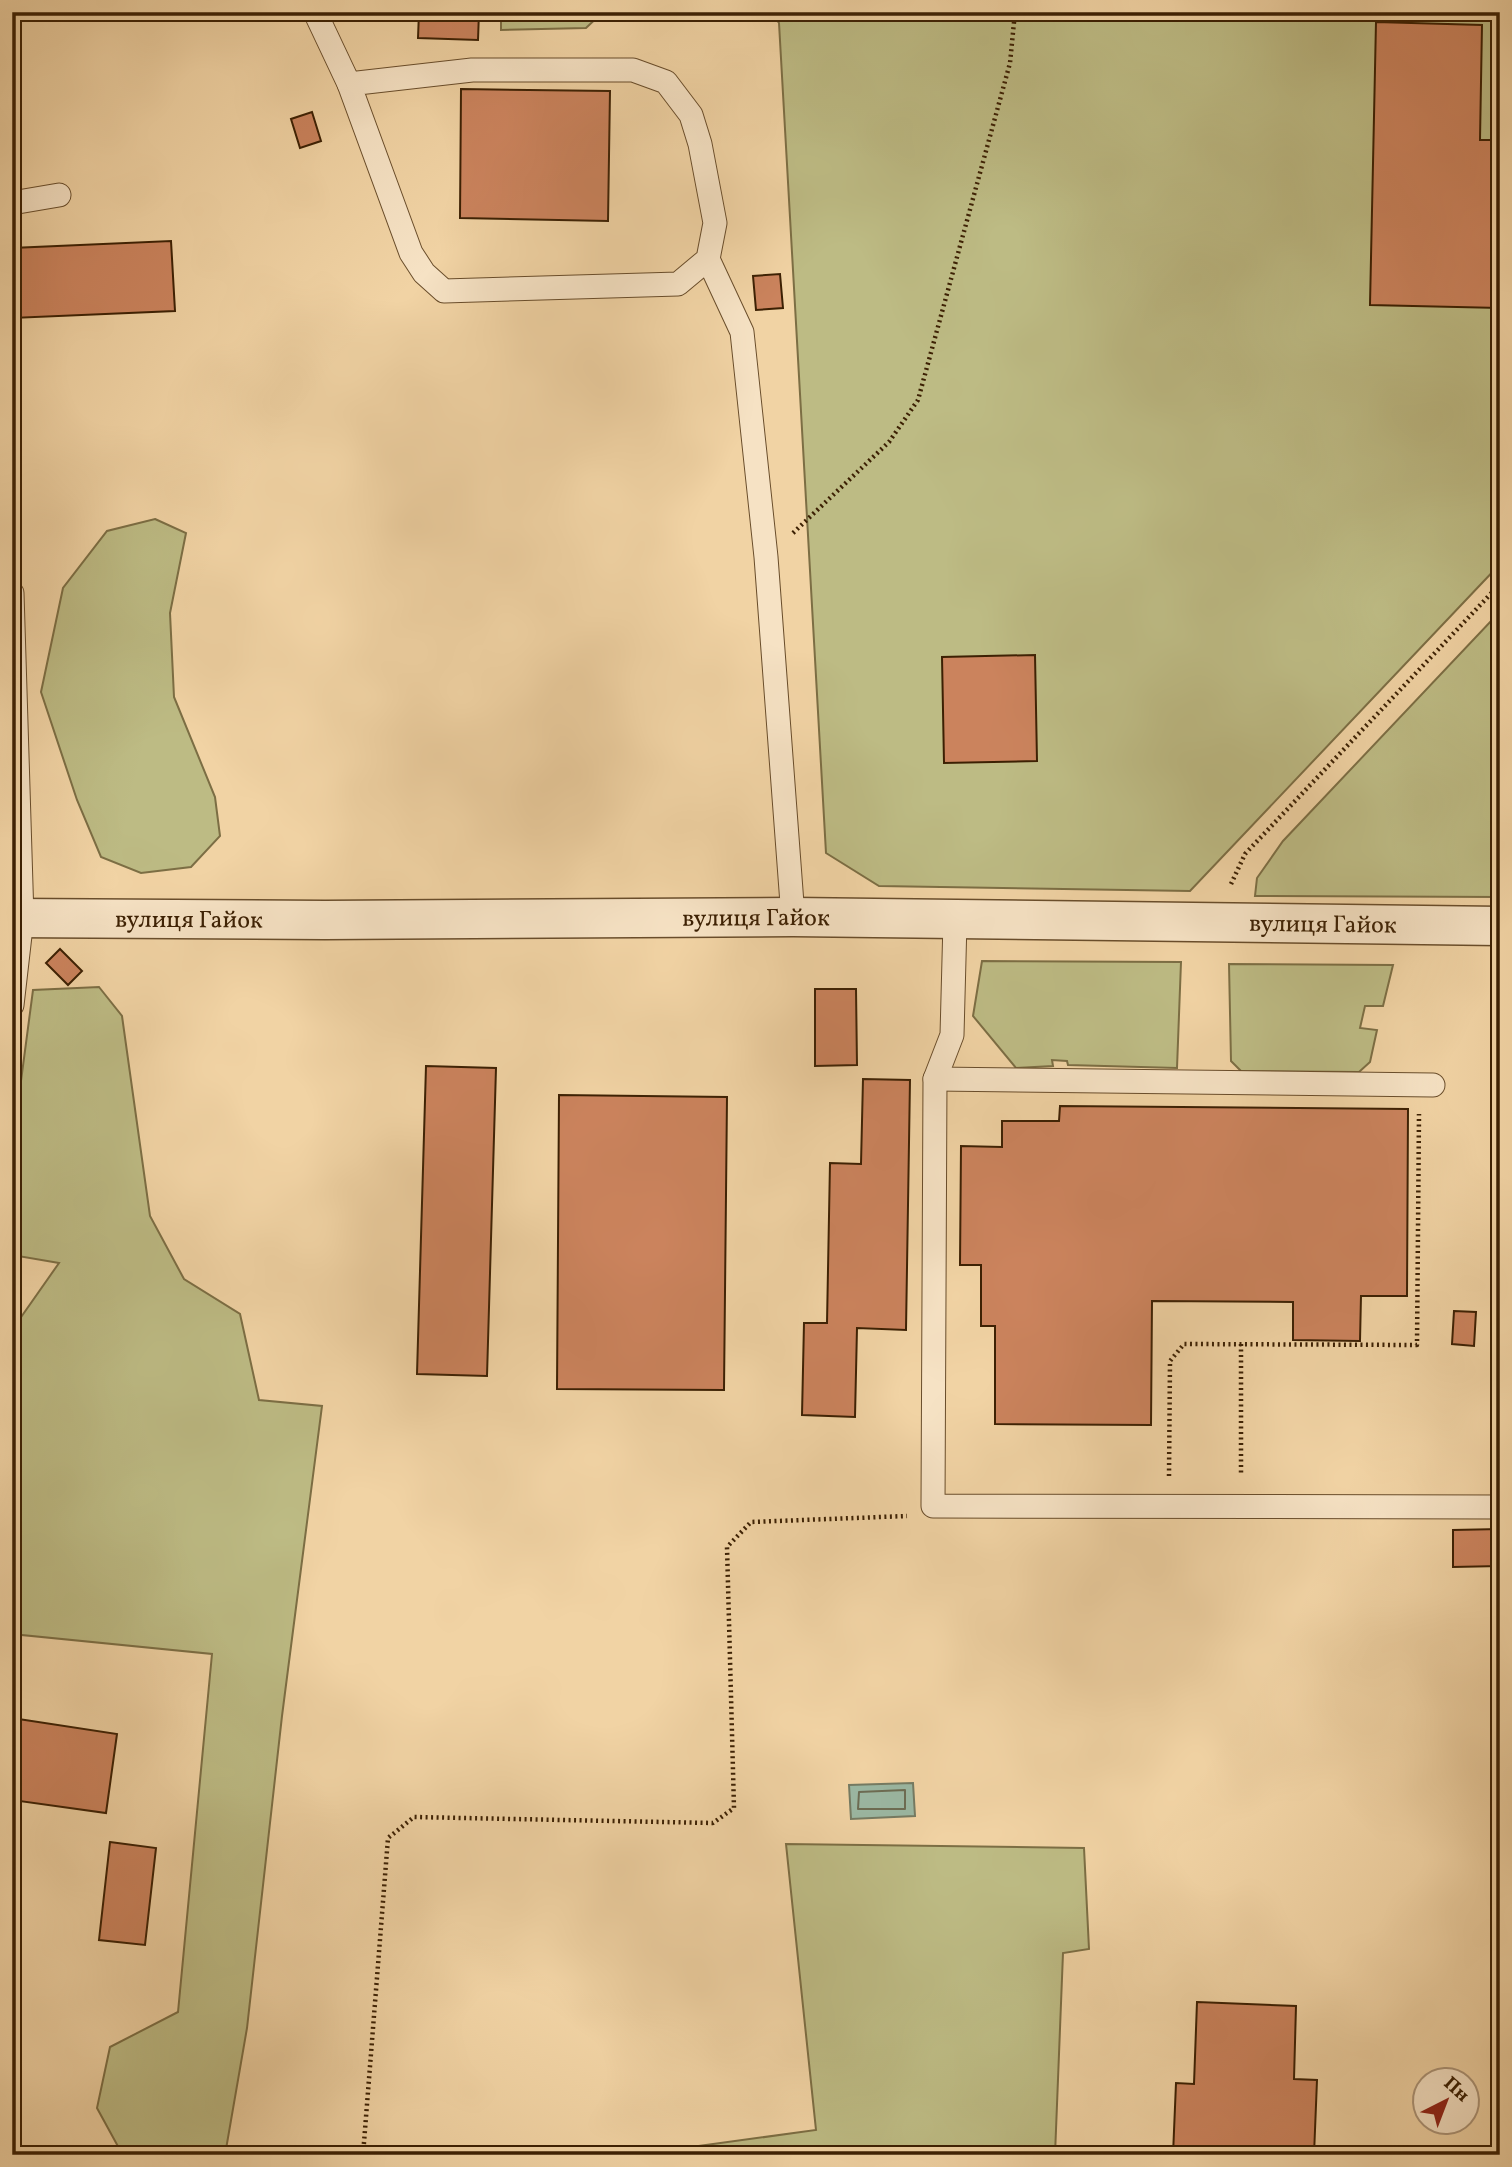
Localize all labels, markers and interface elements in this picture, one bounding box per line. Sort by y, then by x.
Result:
street label: вулиця Гайок [682,902,830,937]
street label: вулиця Гайок [115,904,263,939]
street label: вулиця Гайок [1249,908,1397,944]
north arrow [1410,2066,1480,2136]
text: Пн [1437,2071,1475,2109]

